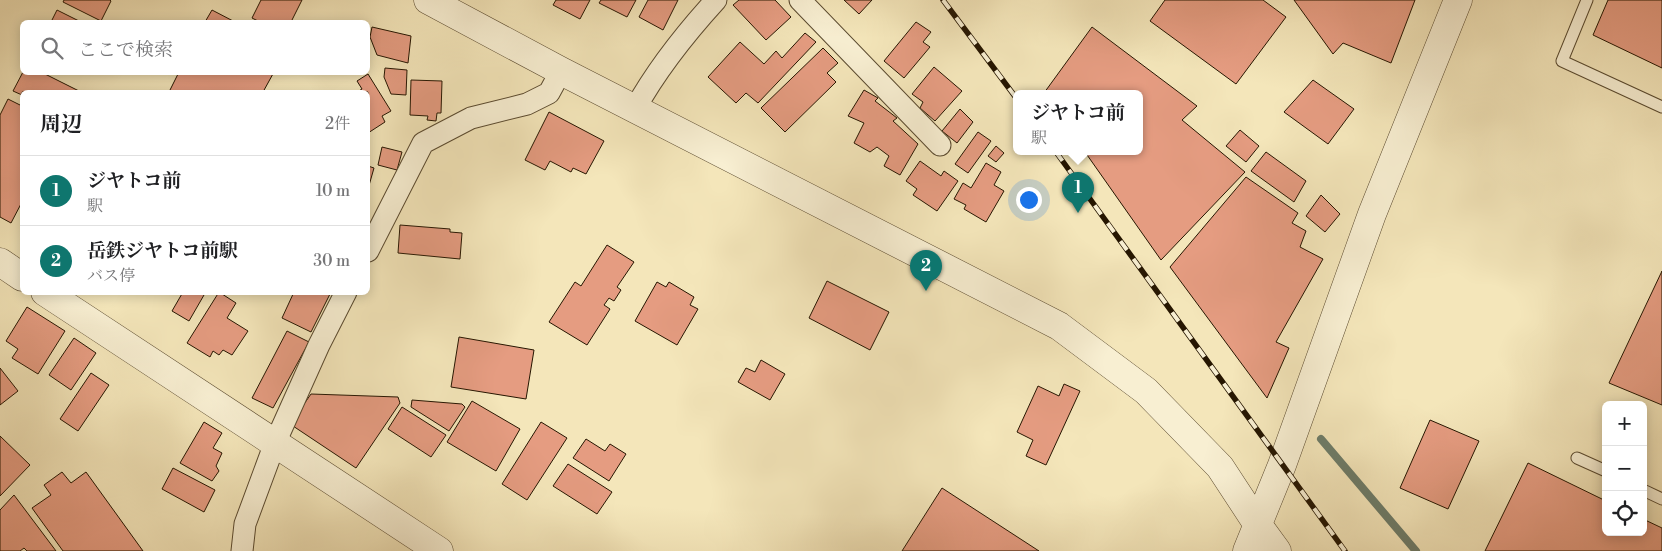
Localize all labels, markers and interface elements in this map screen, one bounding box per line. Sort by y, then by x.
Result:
search box [20,20,370,75]
icon: search [38,34,66,62]
text: ここで検索 [78,38,173,62]
popup [1013,90,1143,155]
text: ジヤトコ前 [1031,101,1125,125]
text: 周辺 [40,112,82,138]
text: 2件 [325,114,350,134]
text: 駅 [1031,128,1047,148]
text: ジヤトコ前 [87,169,181,193]
pin: 1 [1062,172,1094,213]
text: 1 [52,181,60,201]
text: 10 m [316,181,350,201]
your location [1016,187,1042,213]
text: 駅 [87,196,103,216]
text: 岳鉄ジヤトコ前駅 [87,239,238,263]
pin: 2 [910,250,942,291]
text: 2 [51,251,61,271]
text: 30 m [313,251,350,271]
text: バス停 [87,266,135,286]
map controls [1602,401,1647,536]
button: + [1602,401,1647,446]
button: − [1602,446,1647,491]
button: locate [1602,491,1647,536]

